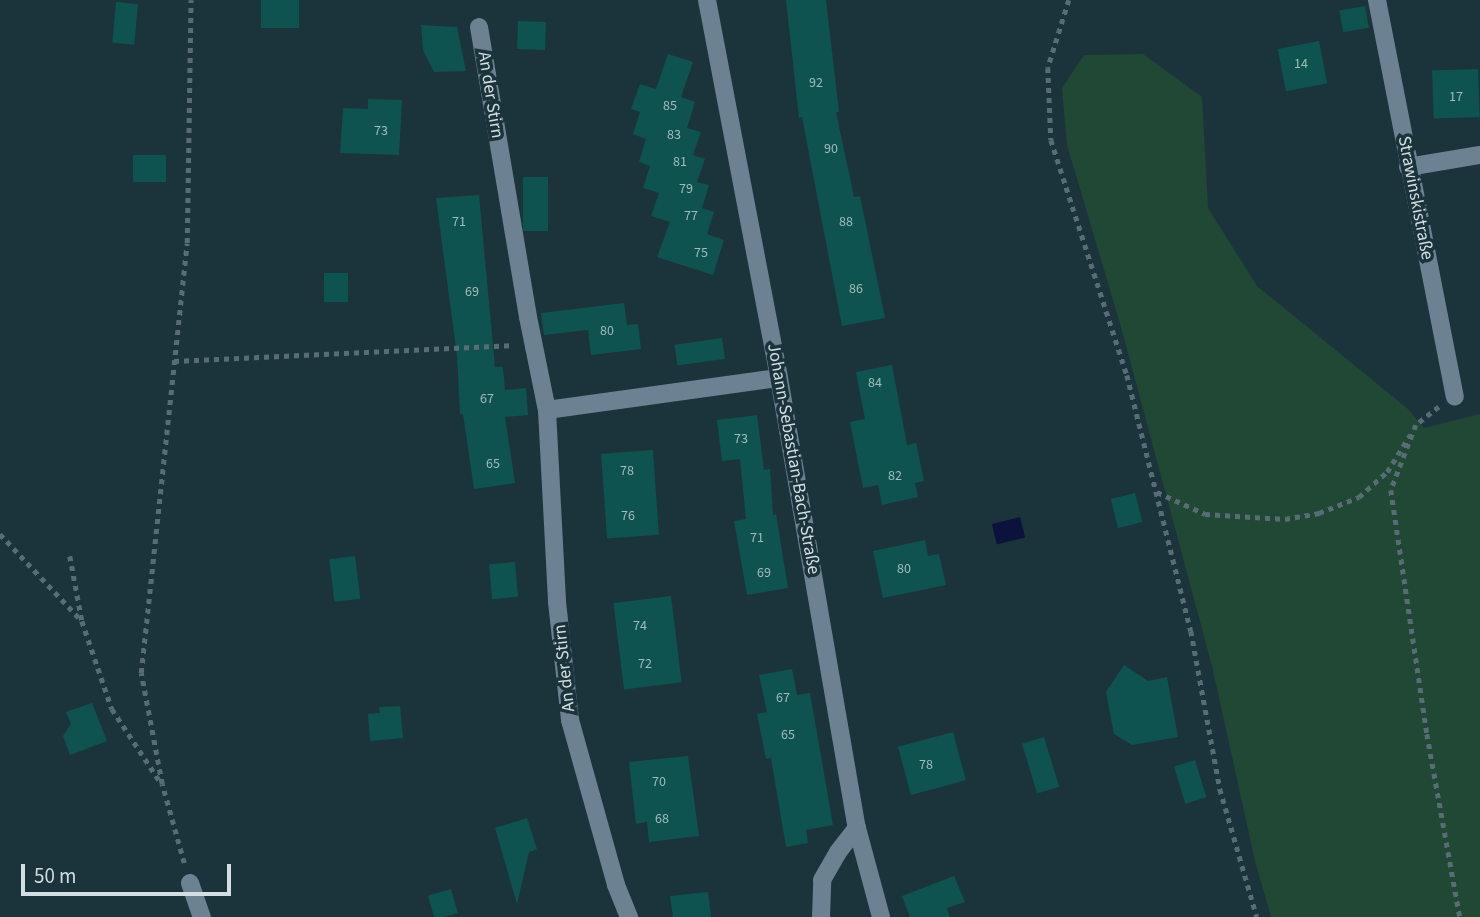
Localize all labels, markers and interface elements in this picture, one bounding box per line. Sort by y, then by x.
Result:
street label: An der Stirn [472,50,508,140]
house number: 14 [1294,56,1308,72]
house number: 92 [809,75,823,91]
house number: 17 [1449,89,1463,105]
house number: 85 [663,98,677,114]
house number: 73 [374,123,388,139]
house number: 83 [667,127,681,143]
street label: Strawinskistraße [1392,134,1438,262]
house number: 90 [824,141,838,157]
house number: 81 [673,154,687,170]
house number: 79 [679,181,693,197]
house number: 77 [684,208,698,224]
house number: 71 [452,214,466,230]
house number: 88 [839,214,853,230]
house number: 75 [694,245,708,261]
house number: 86 [849,281,863,297]
house number: 69 [465,284,479,300]
house number: 80 [600,323,614,339]
street label: Johann-Sebastian-Bach-Straße [762,342,824,576]
house number: 84 [868,375,882,391]
house number: 67 [480,391,494,407]
house number: 73 [734,431,748,447]
house number: 65 [486,456,500,472]
house number: 78 [620,463,634,479]
house number: 82 [888,468,902,484]
house number: 76 [621,508,635,524]
house number: 71 [750,530,764,546]
house number: 80 [897,561,911,577]
house number: 69 [757,565,771,581]
house number: 74 [633,618,647,634]
street label: An der Stirn [550,623,580,713]
house number: 72 [638,656,652,672]
house number: 67 [776,690,790,706]
house number: 65 [781,727,795,743]
house number: 78 [919,757,933,773]
house number: 70 [652,774,666,790]
house number: 68 [655,811,669,827]
scale bar [24,850,234,894]
text: 50 m [34,861,76,891]

